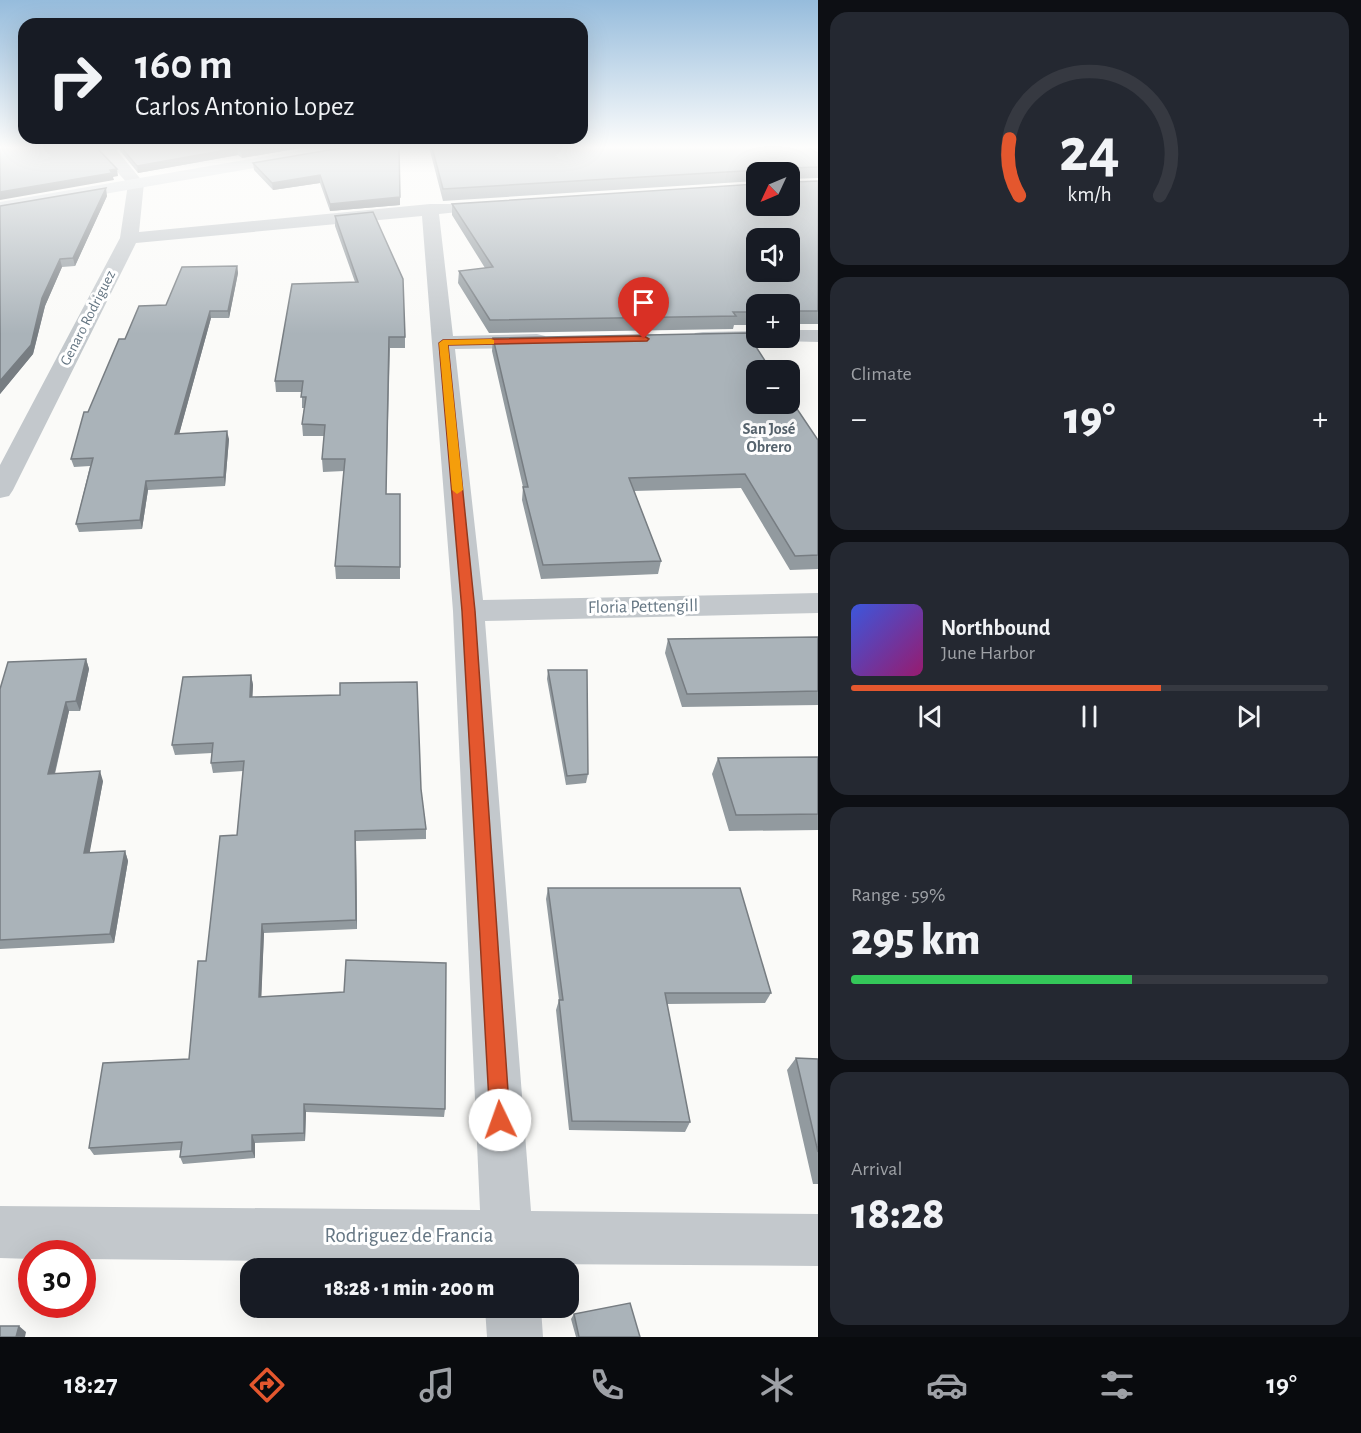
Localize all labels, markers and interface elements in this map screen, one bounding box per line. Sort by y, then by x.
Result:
icon: right [36,42,114,120]
text: 160 m [135,44,233,86]
text: Carlos Antonio Lopez [135,93,354,120]
text: 24 [1059,120,1120,182]
north arrow [746,162,800,216]
map controls [746,162,800,414]
text: km/h [1067,184,1112,205]
button: sound [746,228,800,282]
street label: Genaro Rodriguez [58,268,118,368]
pin [618,277,669,339]
icon: arrive [627,286,660,319]
button: + [746,294,800,348]
button: − [746,360,800,414]
text: Climate [851,364,912,384]
text: 19° [1064,397,1115,442]
text: − [851,403,867,436]
text: + [1312,403,1328,436]
district label: San José Obrero [743,421,796,455]
street label: Floria Pettengill [588,597,698,617]
text: Northbound [941,617,1050,639]
text: June Harbor [941,643,1035,663]
icon: previous [914,700,947,733]
icon: pause [1073,700,1106,733]
icon: next [1232,700,1265,733]
text: Range · 59% [851,885,945,905]
text: 295 km [851,918,980,963]
position arrow [468,1088,532,1152]
text: Arrival [851,1159,902,1179]
text: 18:28 [851,1192,945,1237]
street label: Rodriguez de Francia [325,1225,494,1246]
speed limit sign: 30 [18,1240,96,1318]
text: 18:28 · 1 min · 200 m [325,1277,494,1299]
icon: directions [246,1364,288,1406]
icon: music [416,1364,458,1406]
icon: phone [586,1364,628,1406]
icon: climate [756,1364,798,1406]
icon: car [926,1364,968,1406]
icon: filters [1096,1364,1138,1406]
text: 18:27 [64,1371,118,1398]
text: 19° [1266,1371,1297,1398]

